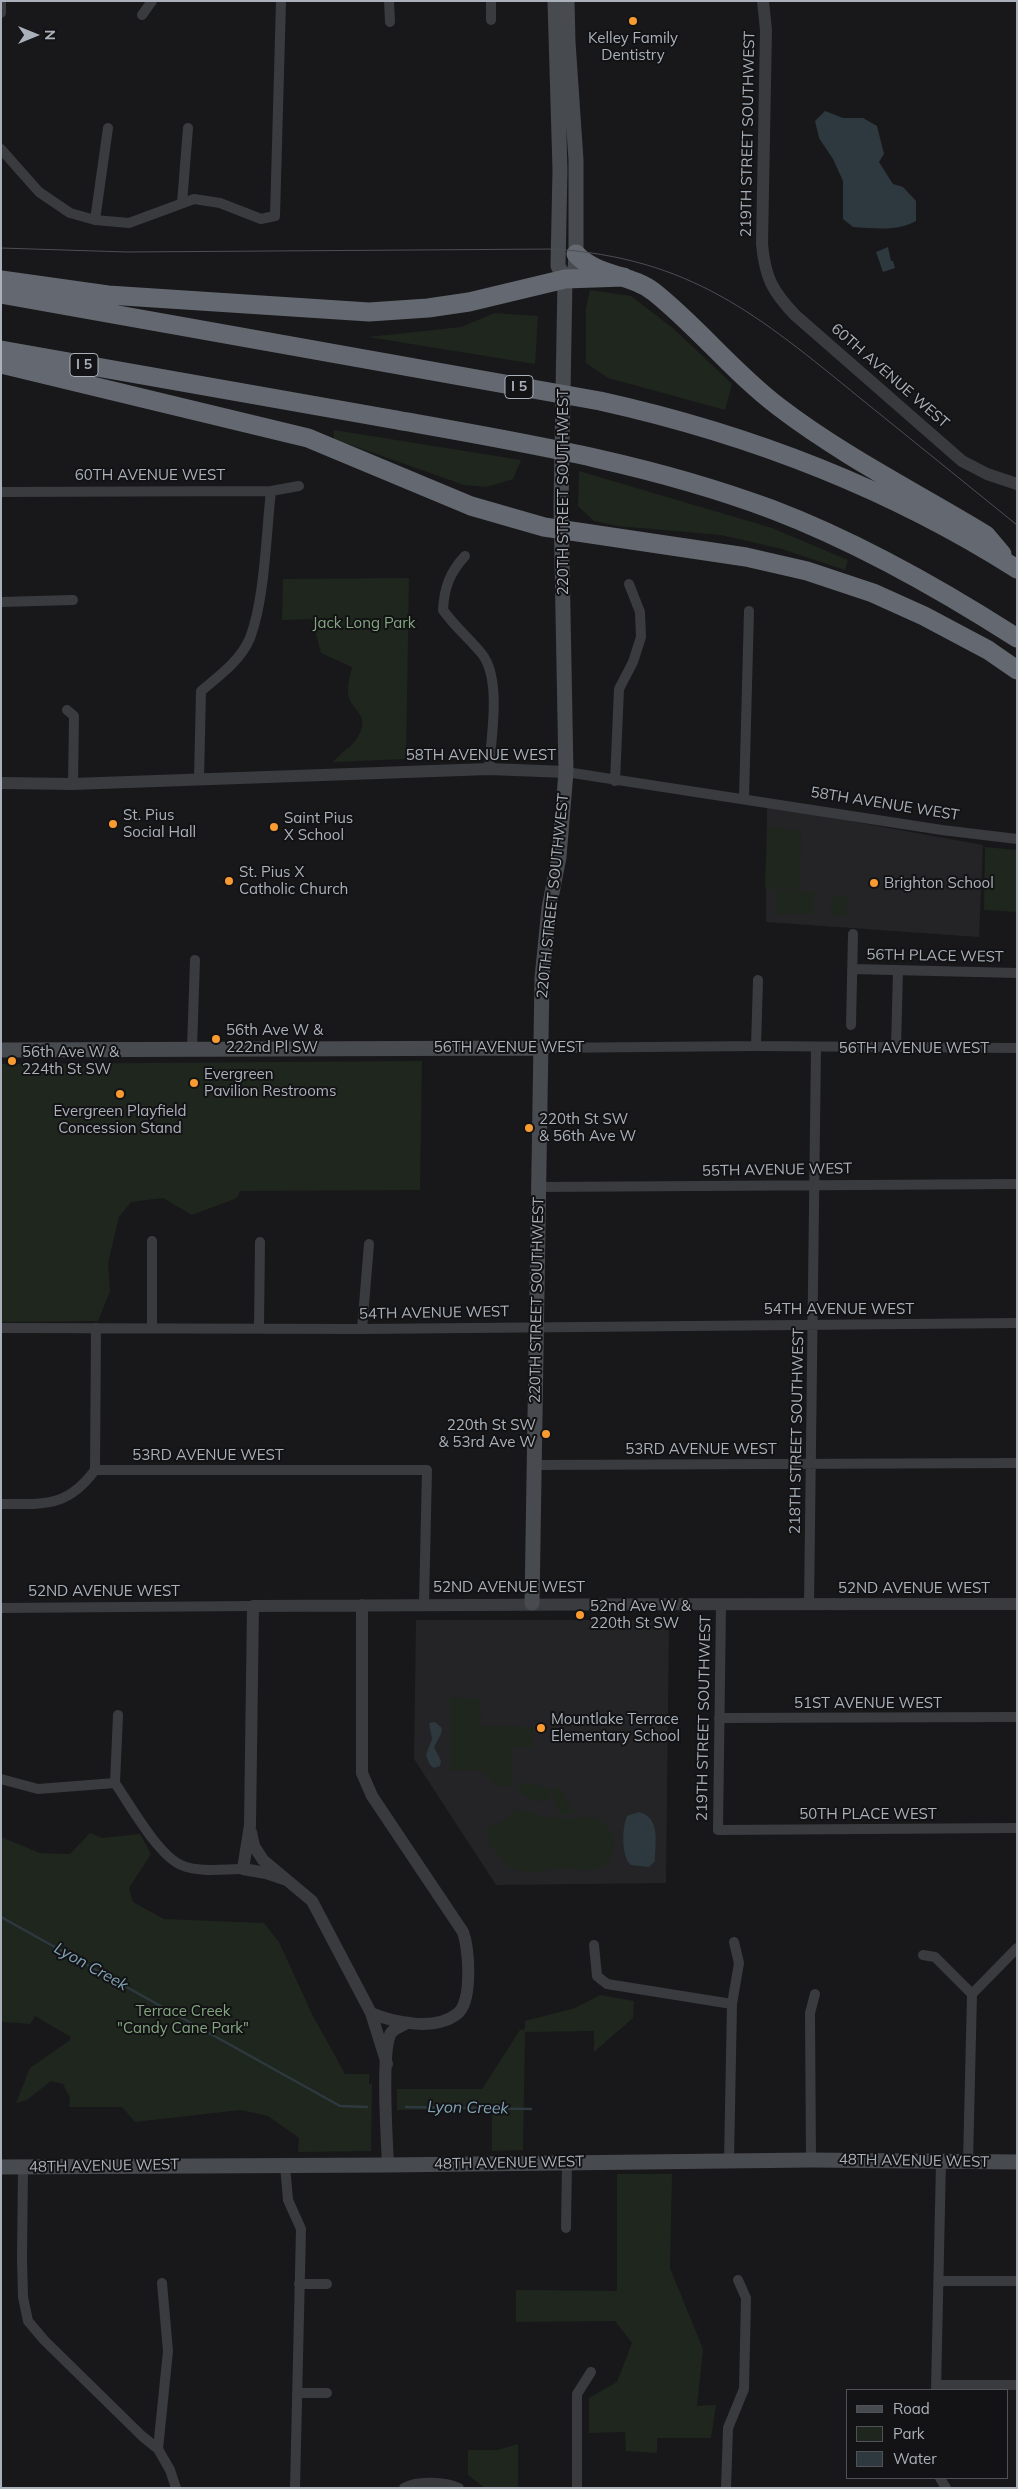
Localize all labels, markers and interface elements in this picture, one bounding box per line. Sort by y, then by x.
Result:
north arrow [10,10,60,60]
marker: Kelley Family Dentistry [627,15,639,27]
place label: Kelley Family Dentistry [588,29,678,64]
text: N [41,30,59,40]
street label: 219TH STREET SOUTHWEST [737,31,759,237]
street label: 60TH AVENUE WEST [827,320,953,432]
road number: I 5 [70,354,98,376]
road number: I 5 [505,376,533,398]
street label: 220TH STREET SOUTHWEST [554,389,572,595]
street label: 60TH AVENUE WEST [75,466,225,484]
park label: Jack Long Park [313,614,415,632]
street label: 58TH AVENUE WEST [406,746,556,764]
street label: 58TH AVENUE WEST [809,783,961,825]
street label: 220TH STREET SOUTHWEST [533,792,573,1000]
place label: St. Pius Social Hall [123,806,196,841]
place label: Saint Pius X School [284,809,353,844]
marker: St. Pius Social Hall [107,818,119,830]
marker: Saint Pius X School [268,821,280,833]
place label: St. Pius X Catholic Church [239,863,348,898]
place label: Brighton School [884,874,994,892]
marker: St. Pius X Catholic Church [223,875,235,887]
marker: Brighton School [868,877,880,889]
street label: 56TH PLACE WEST [866,946,1004,966]
place label: 56th Ave W & 222nd Pl SW [226,1021,323,1056]
marker: 56th Ave W & 222nd Pl SW [210,1033,222,1045]
street label: 56TH AVENUE WEST [434,1038,584,1056]
street label: 56TH AVENUE WEST [839,1039,989,1057]
place label: 56th Ave W & 224th St SW [22,1043,119,1078]
marker: 56th Ave W & 224th St SW [6,1055,18,1067]
place label: Evergreen Pavilion Restrooms [204,1065,336,1100]
marker: Evergreen Pavilion Restrooms [188,1077,200,1089]
marker: Evergreen Playfield Concession Stand [114,1088,126,1100]
place label: Evergreen Playfield Concession Stand [53,1102,187,1137]
place label: 220th St SW & 56th Ave W [539,1110,636,1145]
marker: 220th St SW & 56th Ave W [523,1122,535,1134]
street label: 55TH AVENUE WEST [702,1160,852,1180]
street label: 220TH STREET SOUTHWEST [526,1197,548,1403]
street label: 54TH AVENUE WEST [764,1300,914,1318]
street label: 54TH AVENUE WEST [359,1303,509,1323]
street label: 218TH STREET SOUTHWEST [786,1328,808,1534]
place label: 220th St SW & 53rd Ave W [439,1416,536,1451]
marker: 220th St SW & 53rd Ave W [540,1428,552,1440]
street label: 53RD AVENUE WEST [625,1440,777,1458]
street label: 53RD AVENUE WEST [132,1446,284,1464]
street label: 52ND AVENUE WEST [433,1578,585,1596]
street label: 52ND AVENUE WEST [838,1579,990,1597]
street label: 52ND AVENUE WEST [28,1582,180,1600]
place label: 52nd Ave W & 220th St SW [590,1597,691,1632]
marker: 52nd Ave W & 220th St SW [574,1609,586,1621]
street label: 219TH STREET SOUTHWEST [693,1615,715,1821]
street label: 51ST AVENUE WEST [794,1694,942,1712]
place label: Mountlake Terrace Elementary School [551,1710,680,1745]
marker: Mountlake Terrace Elementary School [535,1722,547,1734]
street label: 50TH PLACE WEST [799,1805,937,1823]
water label: Lyon Creek [51,1939,131,1995]
park label: Terrace Creek "Candy Cane Park" [117,2002,249,2037]
water label: Lyon Creek [427,2098,509,2118]
street label: 48TH AVENUE WEST [839,2151,989,2171]
street label: 48TH AVENUE WEST [434,2153,584,2173]
street label: 48TH AVENUE WEST [29,2156,179,2176]
legend [846,2389,1008,2479]
text: Road [893,2399,930,2418]
text: Park [893,2424,925,2443]
text: Water [893,2449,937,2468]

